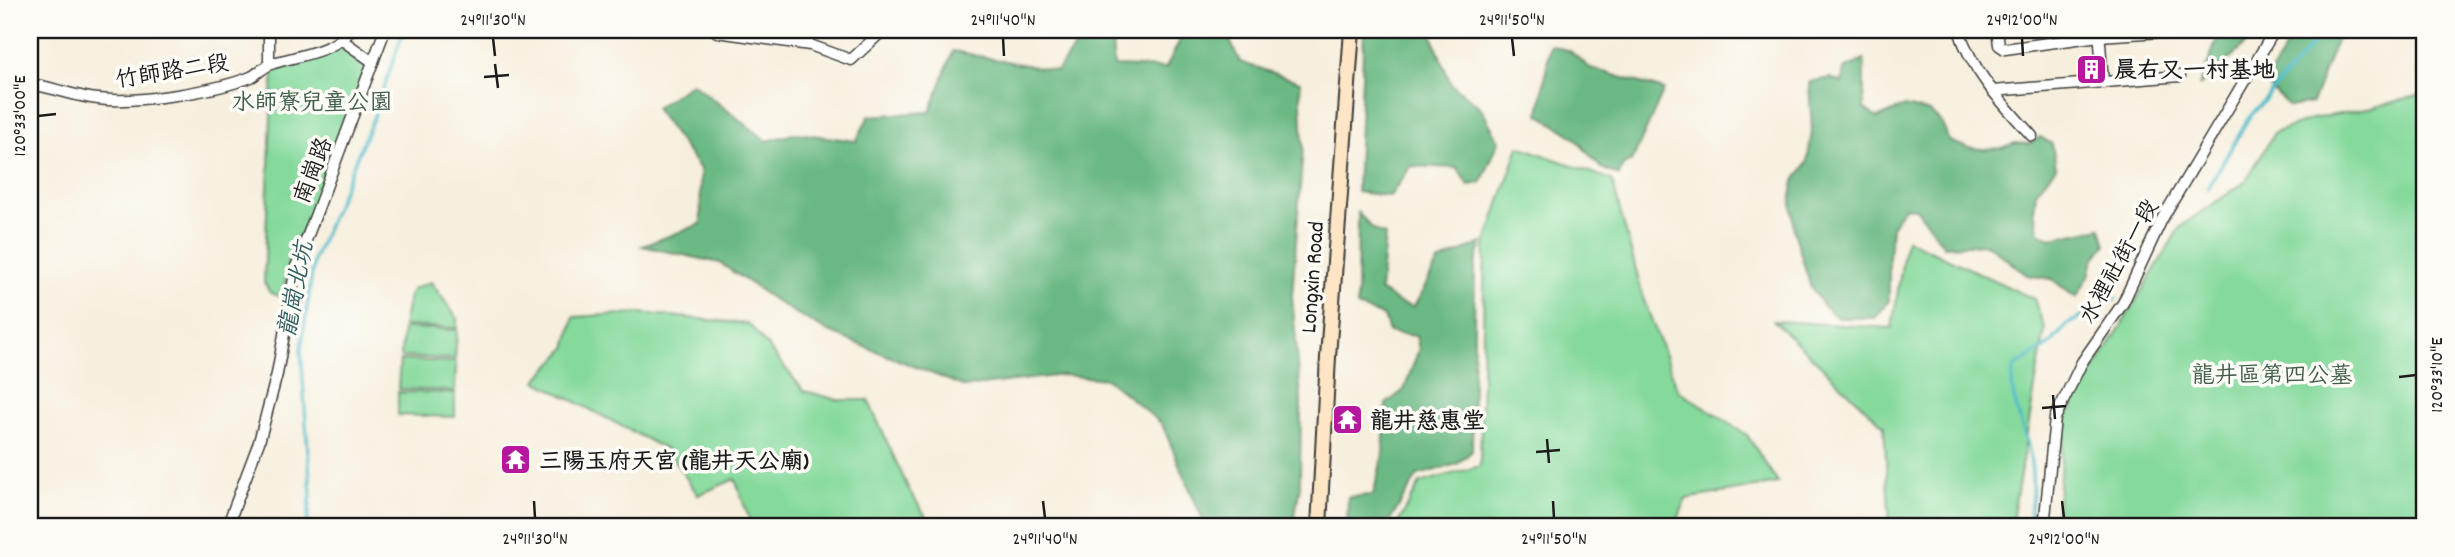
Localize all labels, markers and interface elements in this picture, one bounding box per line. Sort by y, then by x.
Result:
text: 24°11'30"N [460,9,526,34]
text: 24°11'40"N [970,9,1036,34]
text: 24°11'50"N [1479,9,1545,34]
text: 24°12'00"N [1986,9,2058,34]
street label: 竹師路二段 [113,48,232,99]
building icon: 晨右又一村基地 [2074,52,2108,86]
place label: 晨右又一村基地 [2114,56,2275,89]
text: 120°33'00"E [9,75,34,157]
park label: 水師寮兒童公園 [232,88,393,121]
street label: 南崗路 [287,133,343,209]
street label: 水裡社街一段 [2073,194,2169,331]
street label: Longxin Road [1294,220,1335,334]
water label: 龍崗北坑 [272,236,324,340]
text: 120°33'10"E [2426,337,2451,413]
park label: 龍井區第四公墓 [2192,361,2353,394]
temple icon: 龍井慈惠堂 [1330,403,1364,437]
place label: 龍井慈惠堂 [1370,407,1485,440]
temple icon: 三陽玉府天宮 (龍井天公廟) [499,443,533,477]
place label: 三陽玉府天宮 (龍井天公廟) [539,447,809,480]
text: 24°11'30"N [502,528,568,553]
text: 24°11'40"N [1012,528,1078,553]
text: 24°11'50"N [1521,528,1587,553]
text: 24°12'00"N [2028,528,2100,553]

